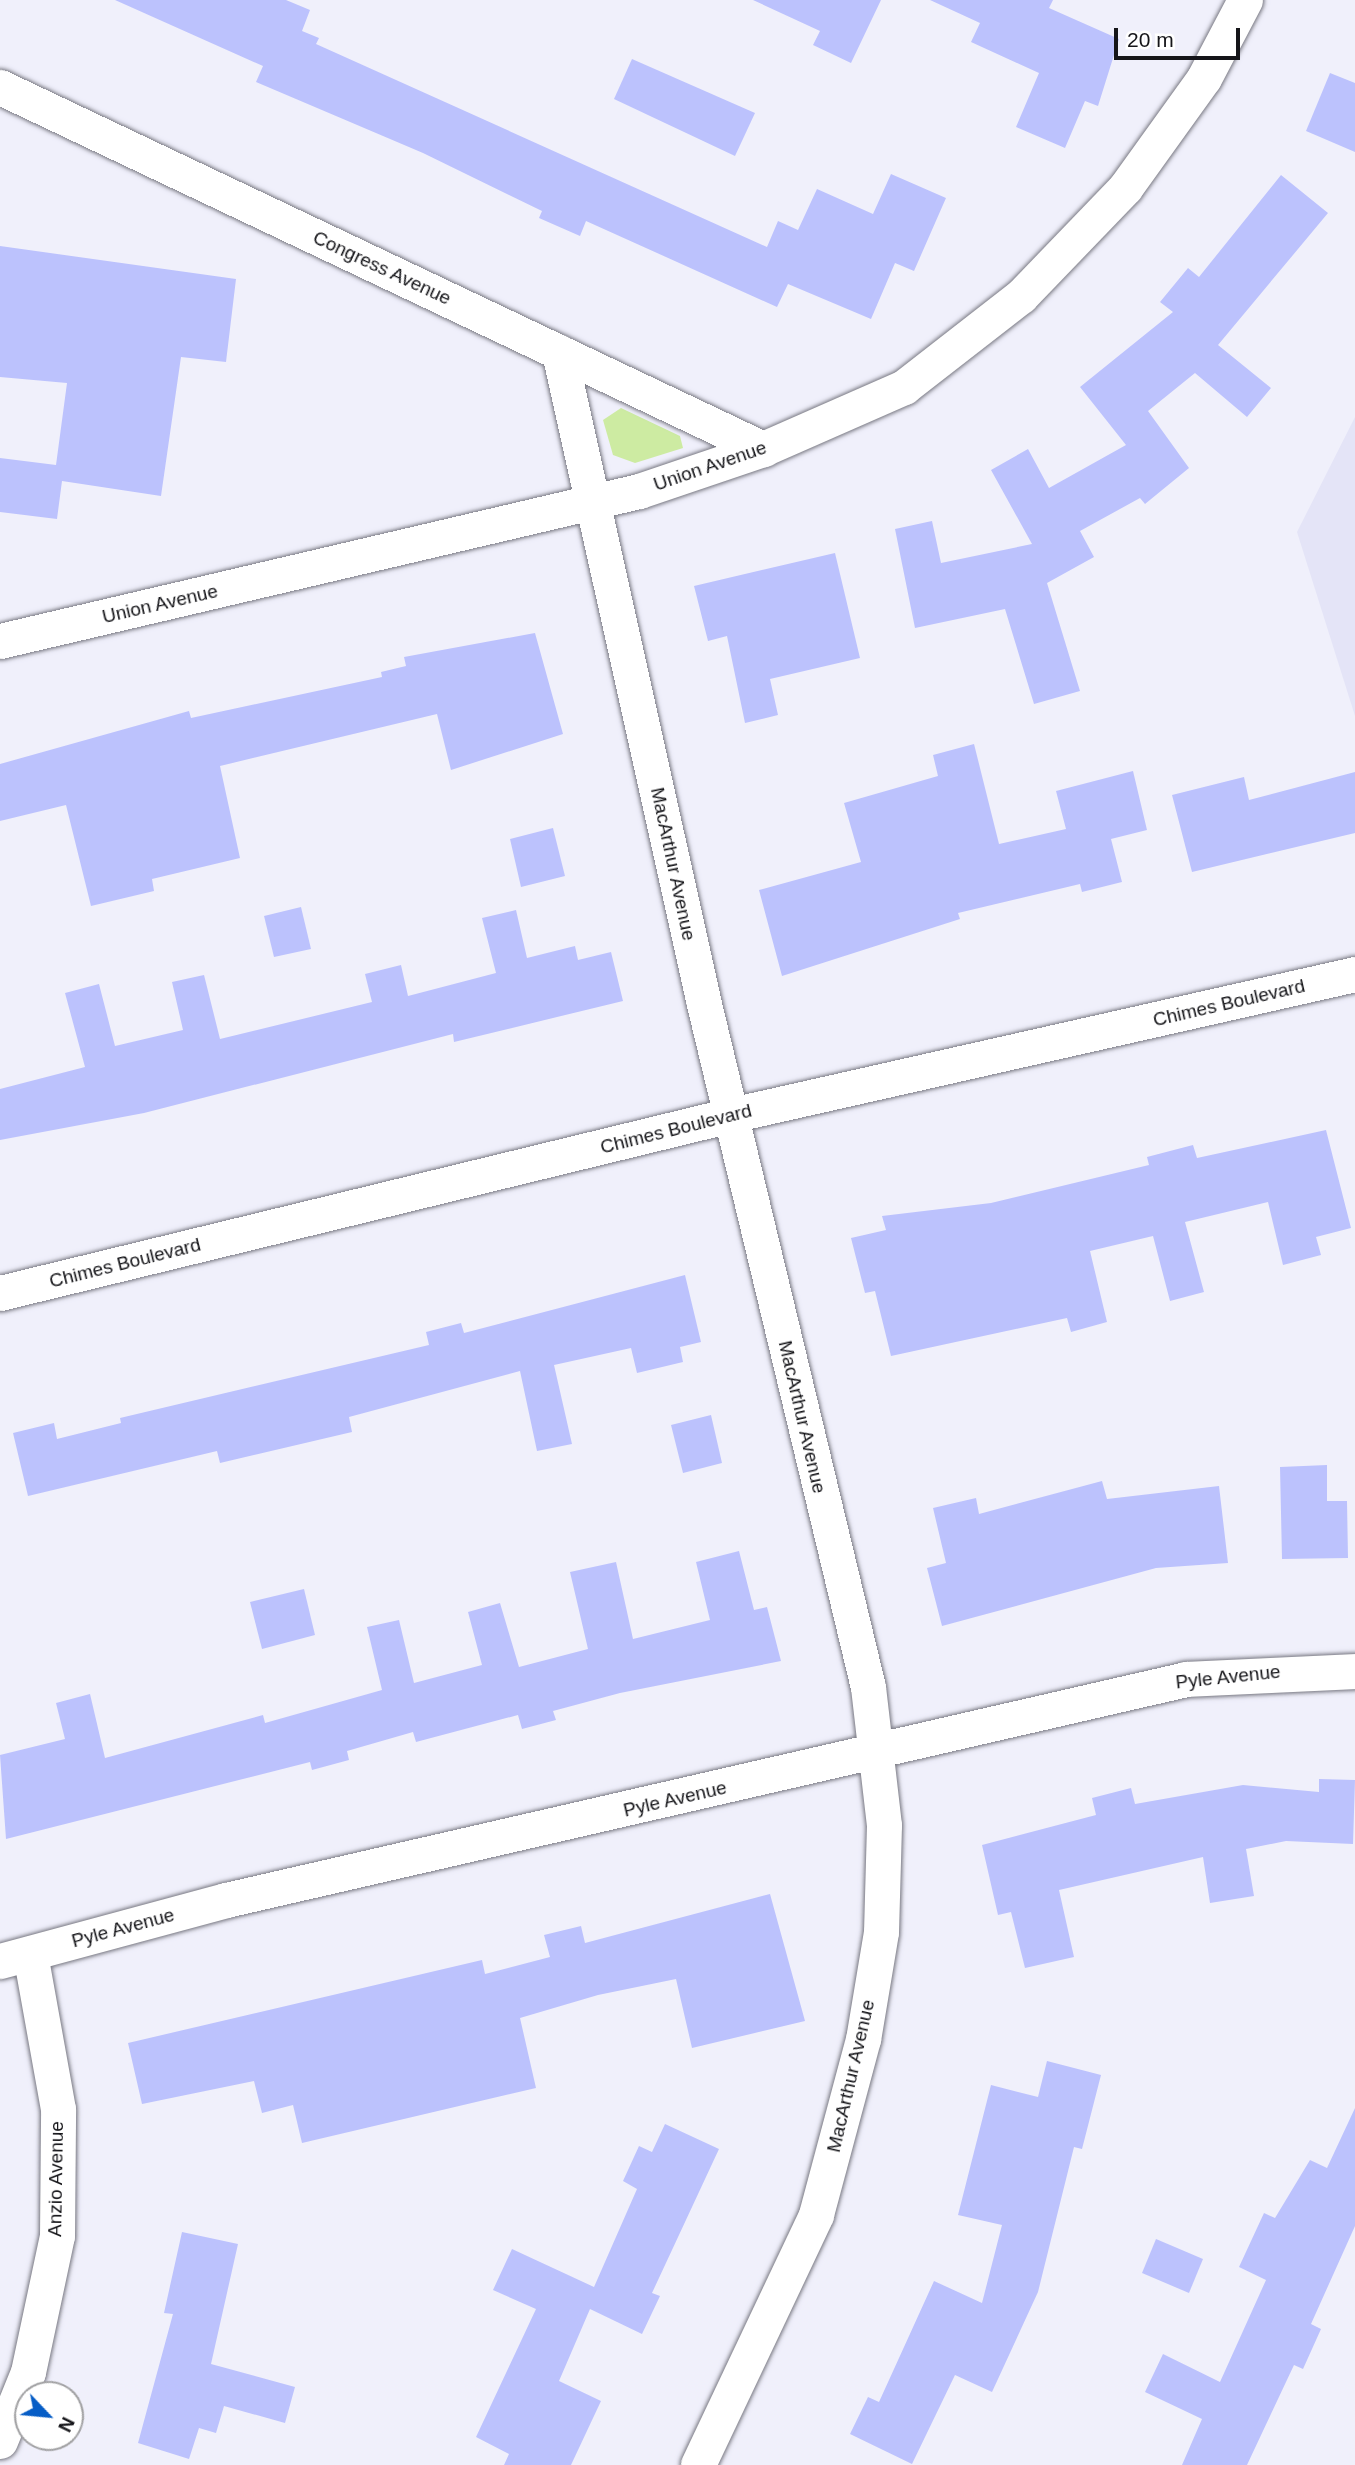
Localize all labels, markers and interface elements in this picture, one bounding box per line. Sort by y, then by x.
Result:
scale bar [1117,14,1243,58]
text: 20 m [1127,28,1174,51]
street label: Congress Avenue [309,226,455,310]
street label: Union Avenue [650,436,770,496]
street label: Union Avenue [99,580,221,628]
street label: MacArthur Avenue [646,785,700,943]
street label: Chimes Boulevard [1151,974,1307,1032]
street label: Chimes Boulevard [598,1099,754,1159]
street label: Chimes Boulevard [47,1233,203,1293]
street label: MacArthur Avenue [773,1338,831,1496]
street label: Pyle Avenue [1174,1660,1282,1694]
street label: Pyle Avenue [621,1776,729,1822]
street label: Pyle Avenue [69,1903,177,1953]
street label: MacArthur Avenue [822,1997,880,2155]
street label: Anzio Avenue [44,2120,68,2238]
north arrow [14,2381,84,2451]
text: N [54,2414,79,2435]

